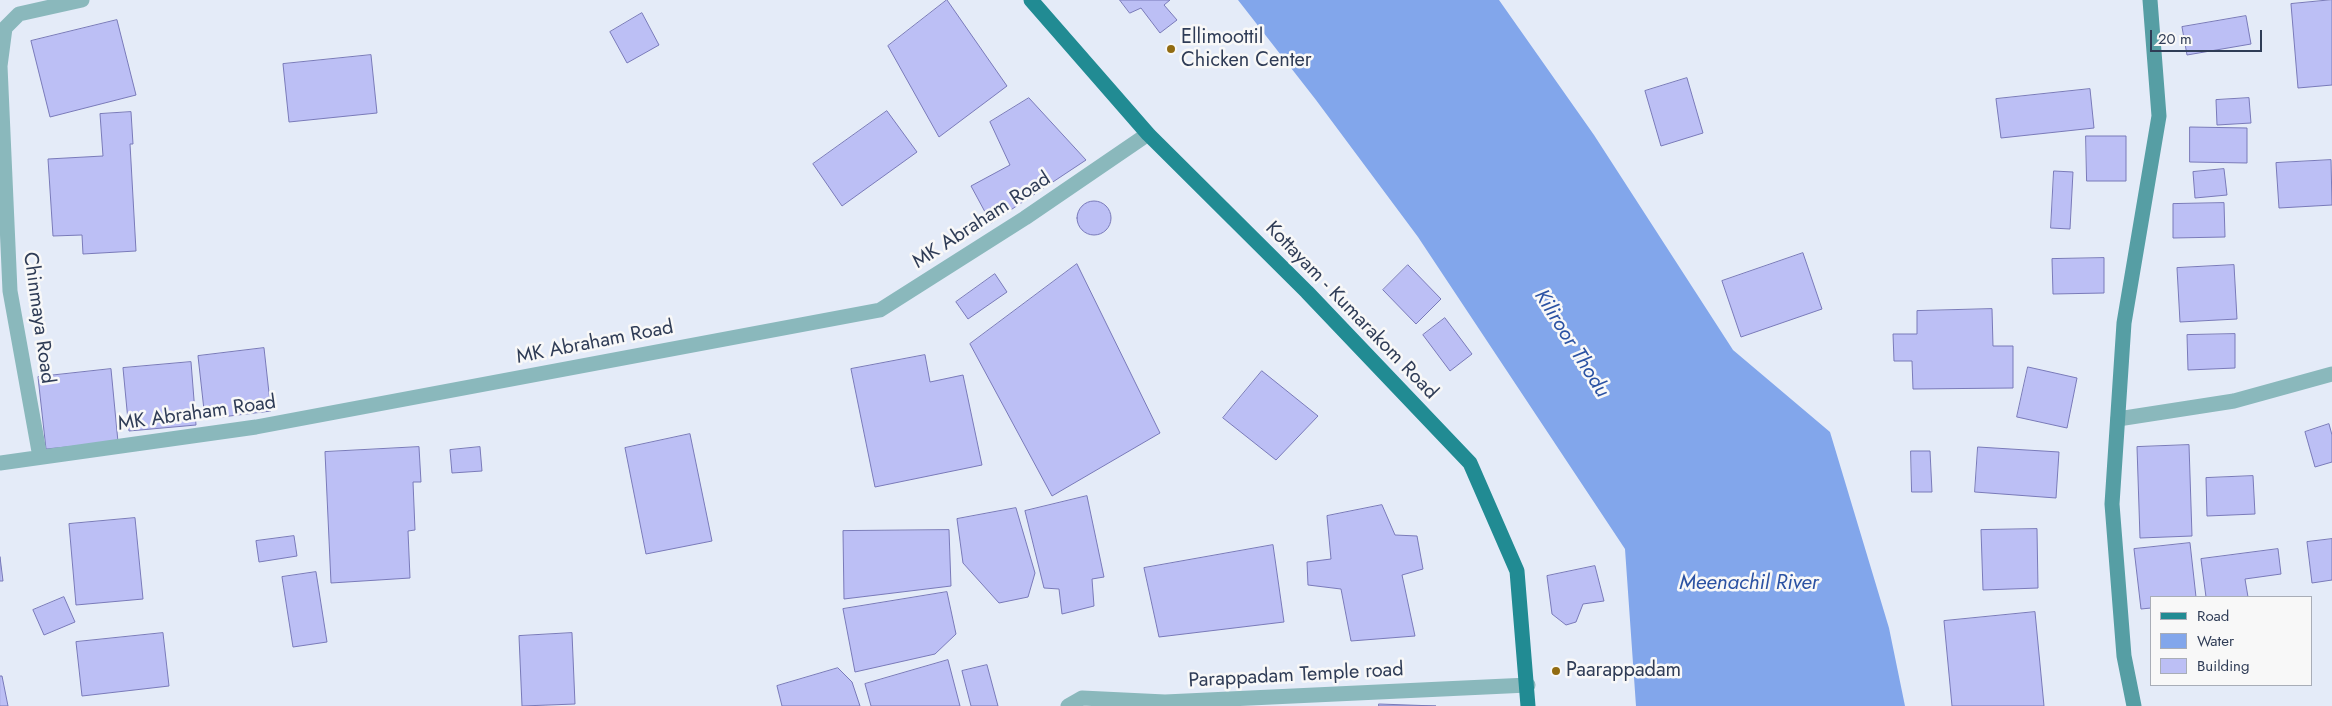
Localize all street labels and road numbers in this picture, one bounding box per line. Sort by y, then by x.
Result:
street label: MK Abraham Road [909,168,1055,274]
street label: Kottayam - Kumarakom Road [1260,217,1442,405]
street label: Chinmaya Road [17,251,59,385]
street label: MK Abraham Road [514,316,676,370]
street label: MK Abraham Road [116,391,278,437]
street label: Parappadam Temple road [1188,658,1404,694]

